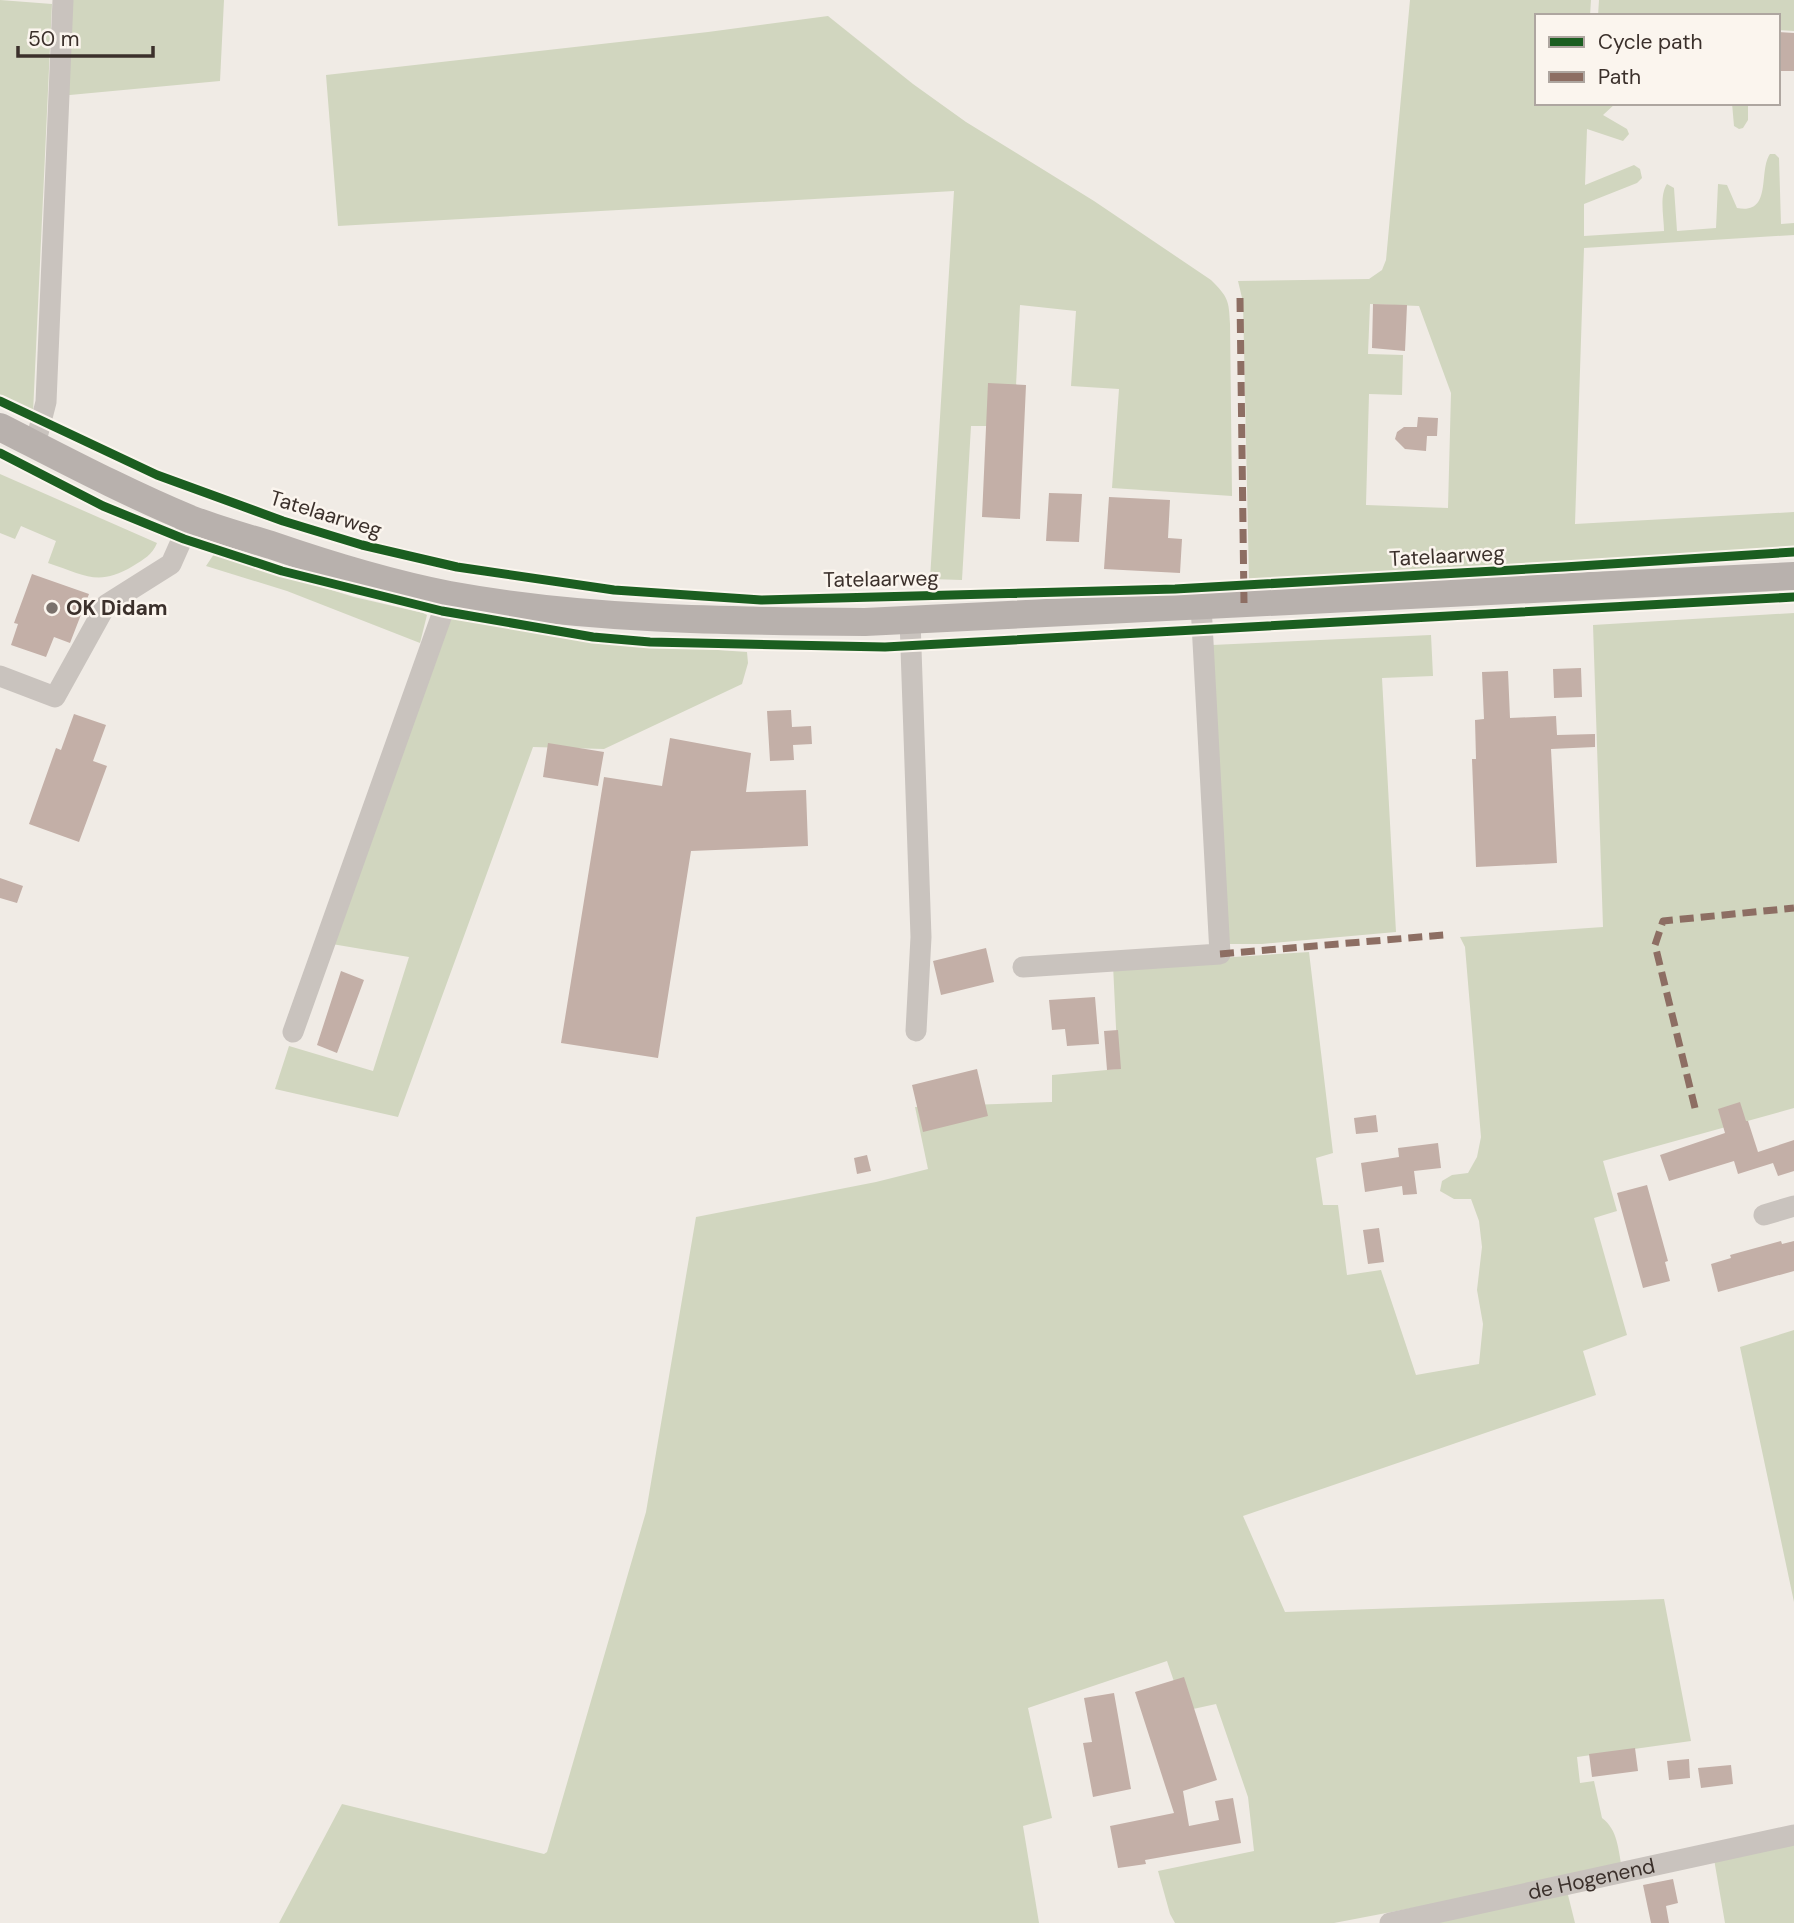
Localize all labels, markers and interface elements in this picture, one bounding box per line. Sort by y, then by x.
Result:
scale bar [18,14,152,58]
legend [1535,14,1780,105]
text: 50 m [28,25,79,53]
text: Cycle path [1598,28,1703,56]
text: Path [1598,63,1641,91]
street label: Tatelaarweg [267,484,386,544]
street label: Tatelaarweg [1388,539,1506,573]
street label: Tatelaarweg [823,564,939,594]
place label: OK Didam [66,594,168,622]
marker: OK Didam [44,600,60,616]
street label: de Hogenend [1525,1852,1658,1907]

